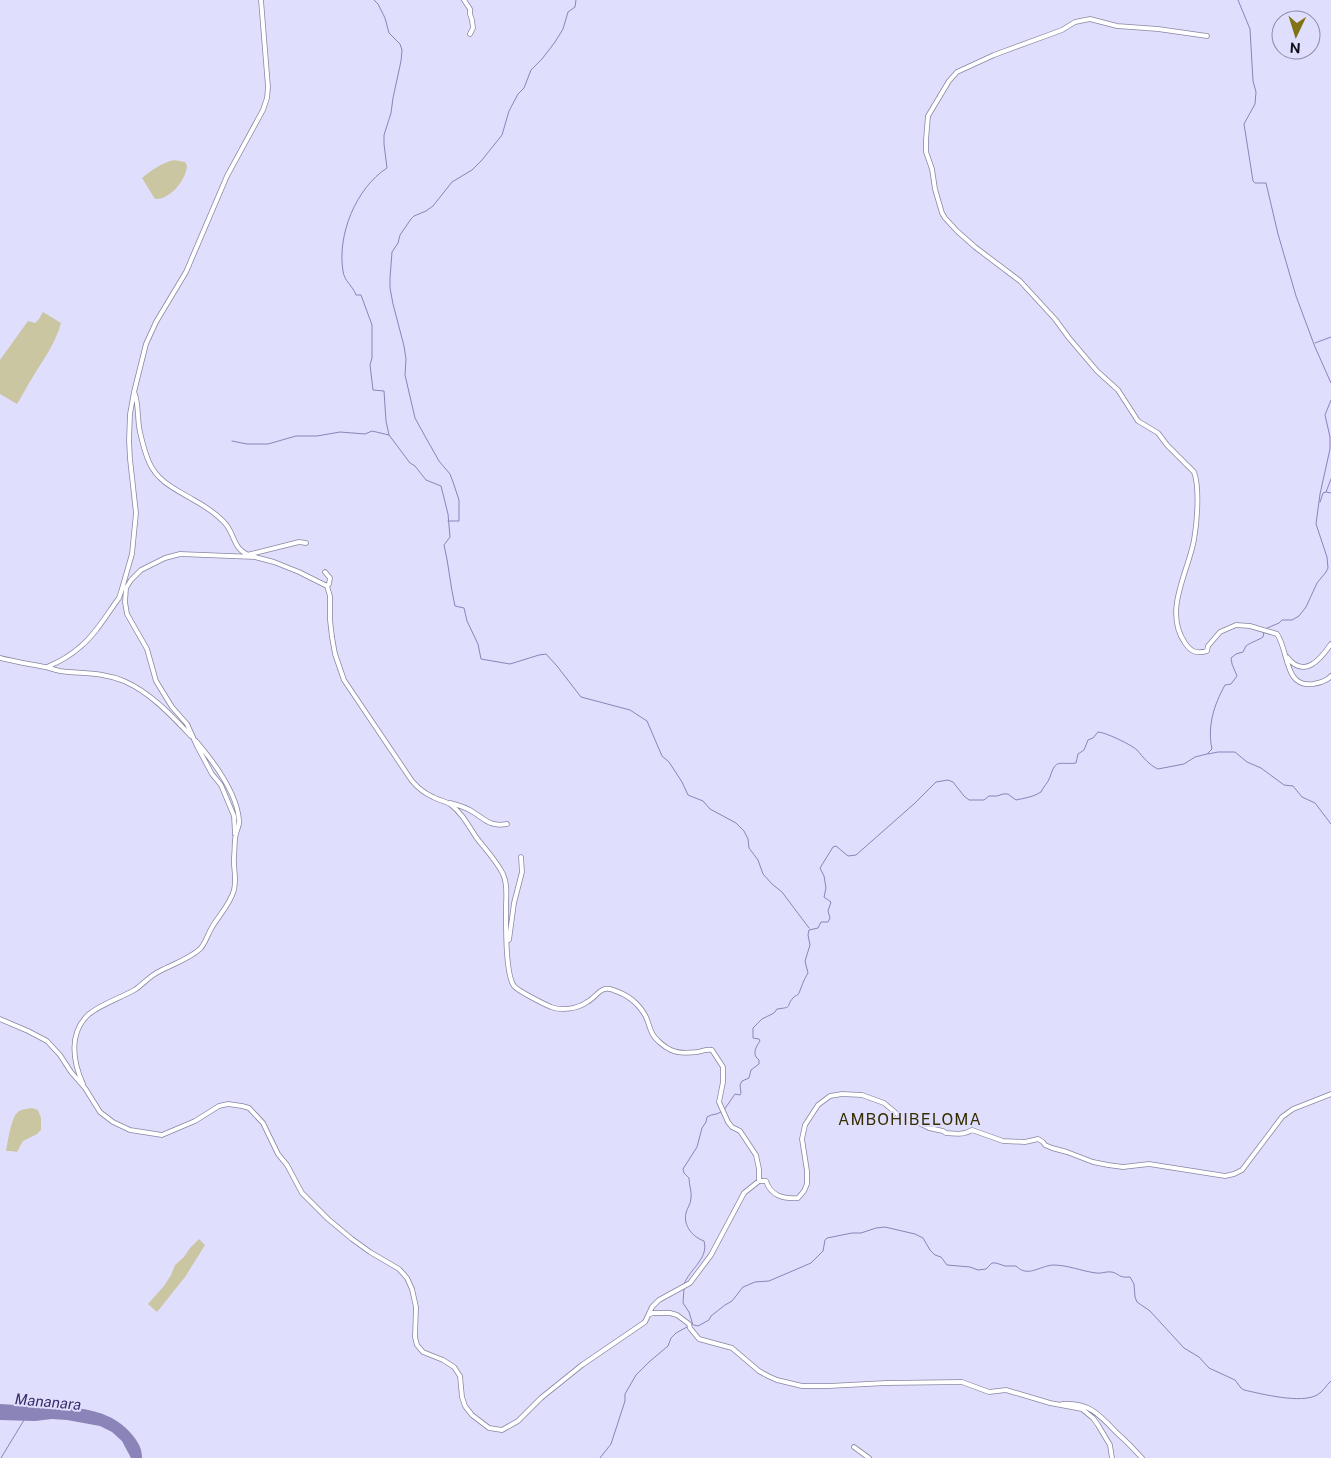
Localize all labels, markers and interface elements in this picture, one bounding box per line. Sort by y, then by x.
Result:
north arrow [1271,10,1321,60]
text: N [1289,40,1301,56]
district label: AMBOHIBELOMA [838,1110,982,1129]
water label: Mananara [14,1390,82,1413]

